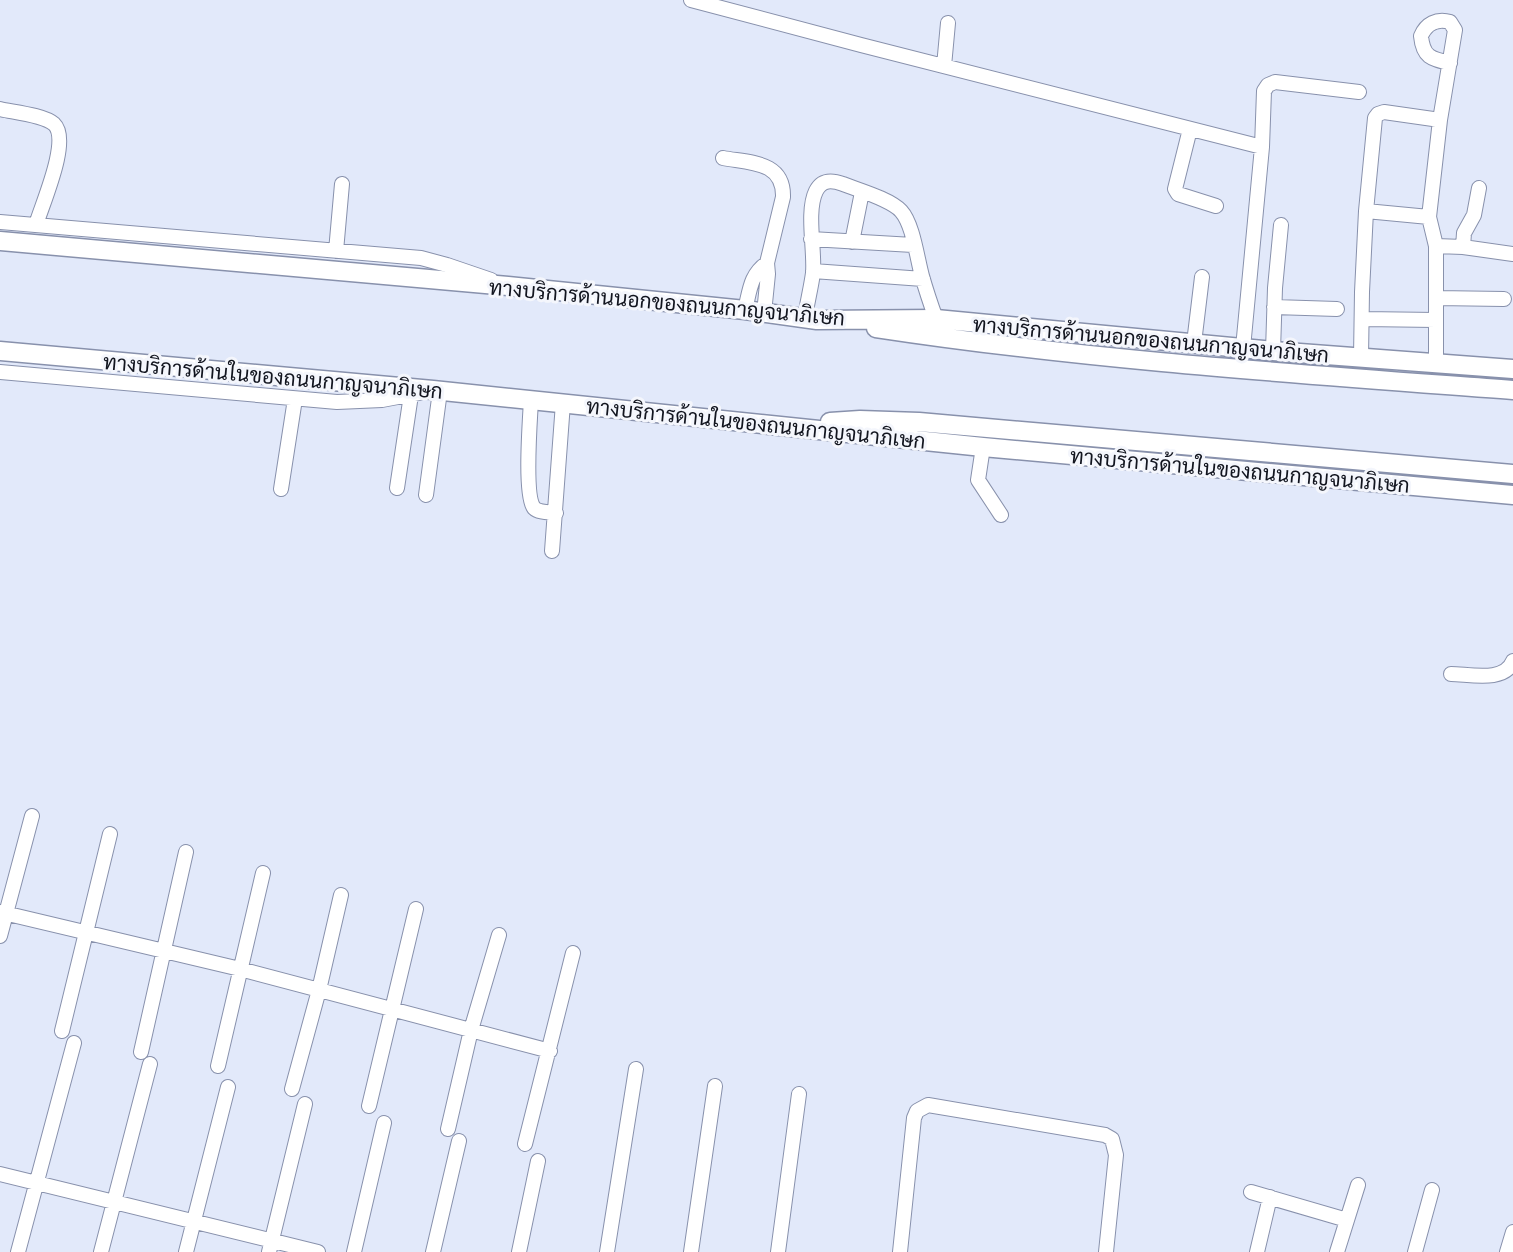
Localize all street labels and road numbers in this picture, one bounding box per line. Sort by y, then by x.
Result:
street label: ทางบริการด้านนอกของถนนกาญจนาภิเษก [488,273,846,331]
street label: ทางบริการด้านนอกของถนนกาญจนาภิเษก [972,310,1330,368]
street label: ทางบริการด้านในของถนนกาญจนาภิเษก [102,348,444,404]
street label: ทางบริการด้านในของถนนกาญจนาภิเษก [585,392,927,454]
street label: ทางบริการด้านในของถนนกาญจนาภิเษก [1069,442,1411,498]

